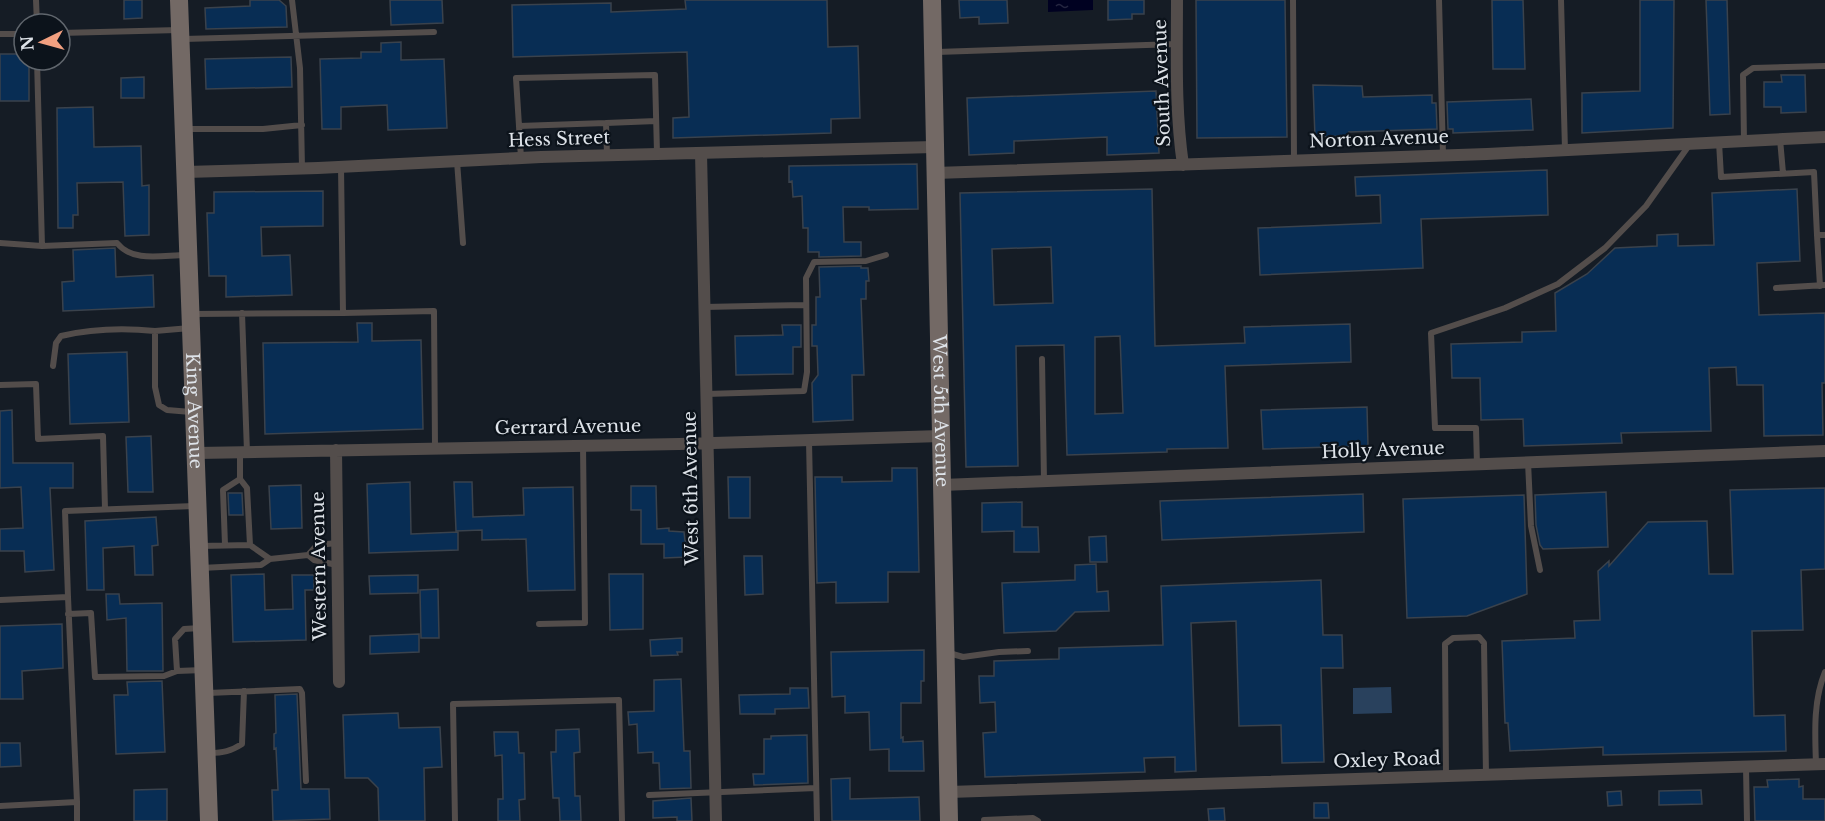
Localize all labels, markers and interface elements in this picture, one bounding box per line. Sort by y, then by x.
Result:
north arrow [12,12,72,72]
street label: South Avenue [1149,19,1175,147]
text: N [16,35,38,52]
street label: Hess Street [508,126,611,152]
street label: Norton Avenue [1309,126,1449,152]
street label: West 5th Avenue [928,333,953,488]
street label: King Avenue [181,352,207,469]
street label: West 6th Avenue [679,411,703,566]
street label: Gerrard Avenue [494,415,642,439]
street label: Holly Avenue [1321,437,1445,463]
street label: Western Avenue [307,491,331,642]
street label: Oxley Road [1333,747,1441,773]

